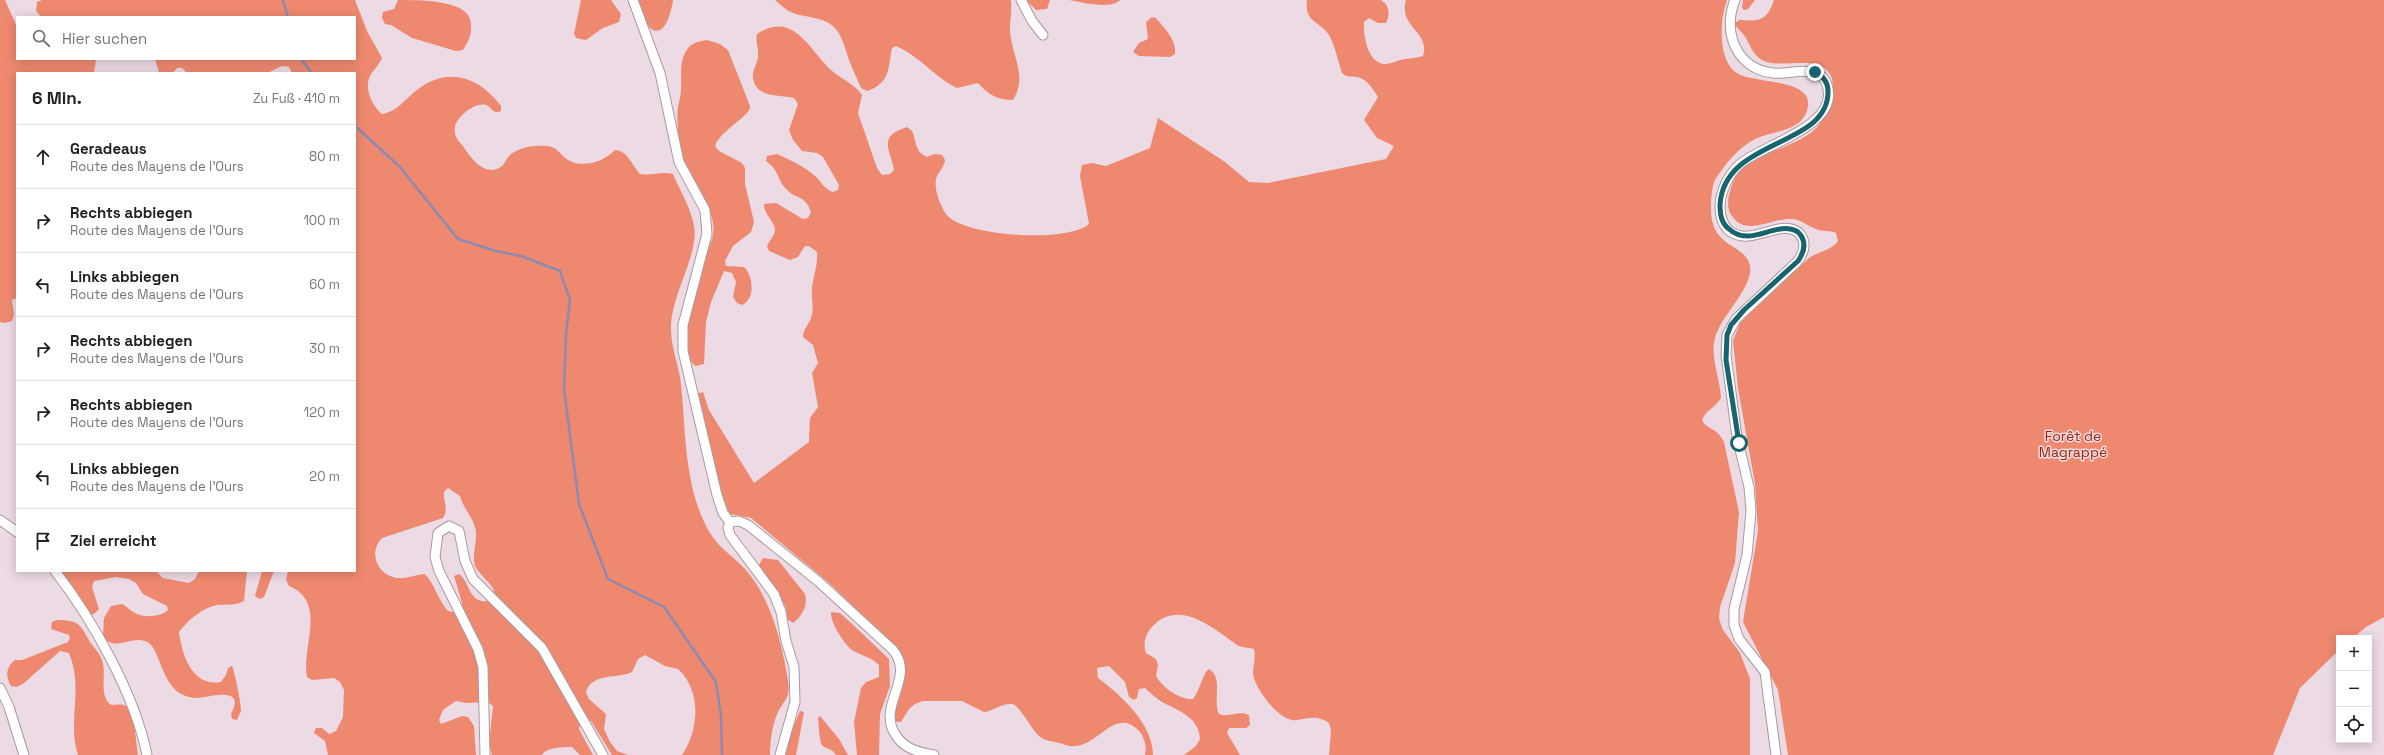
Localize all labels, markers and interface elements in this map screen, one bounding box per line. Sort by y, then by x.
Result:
search box [16,16,356,60]
icon: search [30,27,52,49]
text: Hier suchen [62,29,147,48]
route end [1806,63,1824,81]
text: 6 Min. [32,87,82,109]
text: Zu Fuß · 410 m [253,90,340,107]
text: Geradeaus [70,139,147,158]
icon: ahead [32,146,54,168]
text: 80 m [309,148,340,165]
text: Route des Mayens de l'Ours [70,158,244,175]
text: Rechts abbiegen [70,203,192,222]
icon: right [32,210,54,232]
text: 100 m [303,212,340,229]
text: Route des Mayens de l'Ours [70,222,244,239]
text: Links abbiegen [70,267,179,286]
icon: left [32,274,54,296]
text: 60 m [309,276,340,293]
text: Route des Mayens de l'Ours [70,286,244,303]
text: Rechts abbiegen [70,331,192,350]
icon: right [32,338,54,360]
text: 30 m [309,340,340,357]
text: Route des Mayens de l'Ours [70,350,244,367]
text: Rechts abbiegen [70,395,192,414]
icon: right [32,402,54,424]
text: 120 m [304,404,340,421]
text: Route des Mayens de l'Ours [70,414,244,431]
park label: Forêt de Magrappé [2039,427,2107,461]
route start [1730,434,1748,452]
text: Links abbiegen [70,459,179,478]
icon: left [32,466,54,488]
text: 20 m [309,468,340,485]
text: Route des Mayens de l'Ours [70,478,244,495]
icon: arrive [32,530,54,552]
text: Ziel erreicht [70,531,157,550]
map controls [2336,635,2372,743]
button: + [2336,635,2372,671]
button: − [2336,671,2372,707]
button: locate [2336,707,2372,743]

